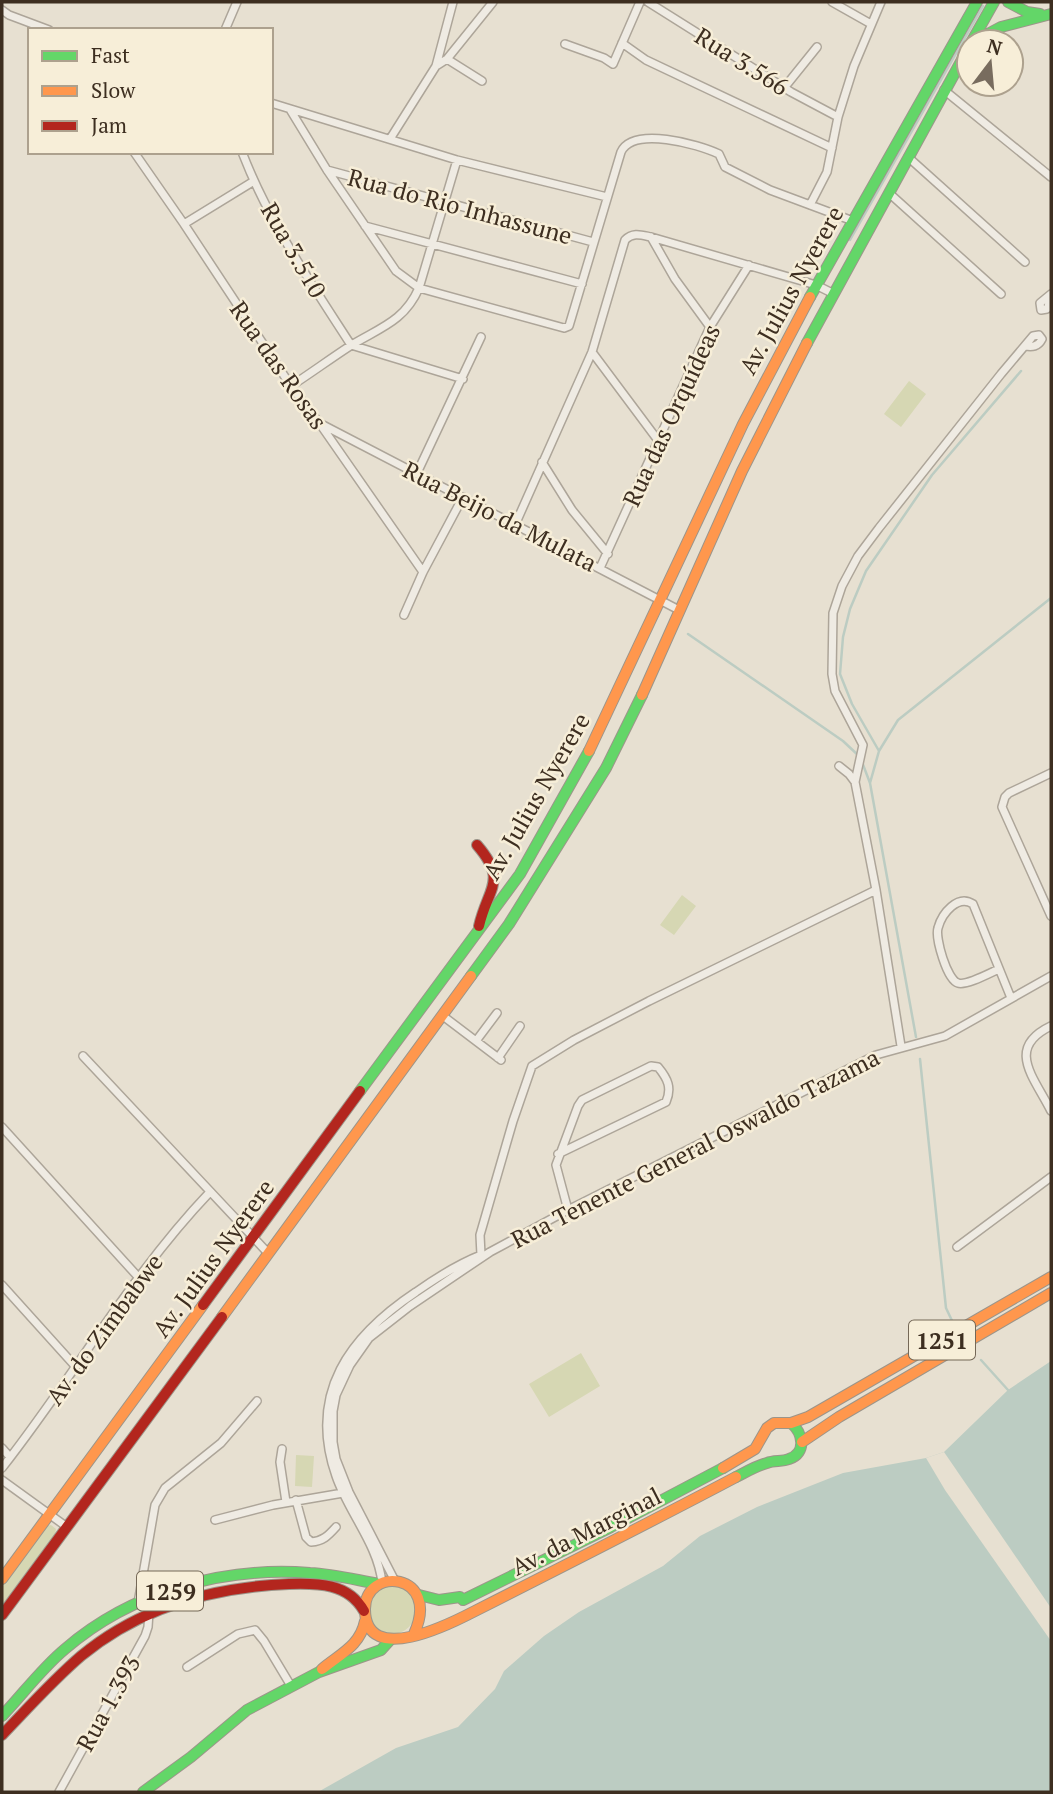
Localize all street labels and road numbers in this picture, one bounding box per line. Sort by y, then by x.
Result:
street label: Rua 3.566 [689,20,795,102]
street label: Rua do Rio Inhassune [344,161,576,251]
street label: Rua 3.510 [254,197,334,303]
street label: Av. Julius Nyerere [731,200,851,380]
street label: Rua das Rosas [223,295,335,435]
street label: Rua das Orquídeas [615,319,727,511]
street label: Rua Beijo da Mulata [398,453,602,579]
street label: Av. Julius Nyerere [475,707,597,885]
street label: Rua Tenente General Oswaldo Tazama [505,1041,885,1255]
street label: Av. Julius Nyerere [145,1173,281,1343]
street label: Av. do Zimbabwe [38,1247,170,1411]
road number: 1251 [909,1320,975,1359]
street label: Av. da Marginal [506,1479,666,1583]
road number: 1259 [137,1572,203,1610]
street label: Rua 1.393 [69,1649,147,1757]

